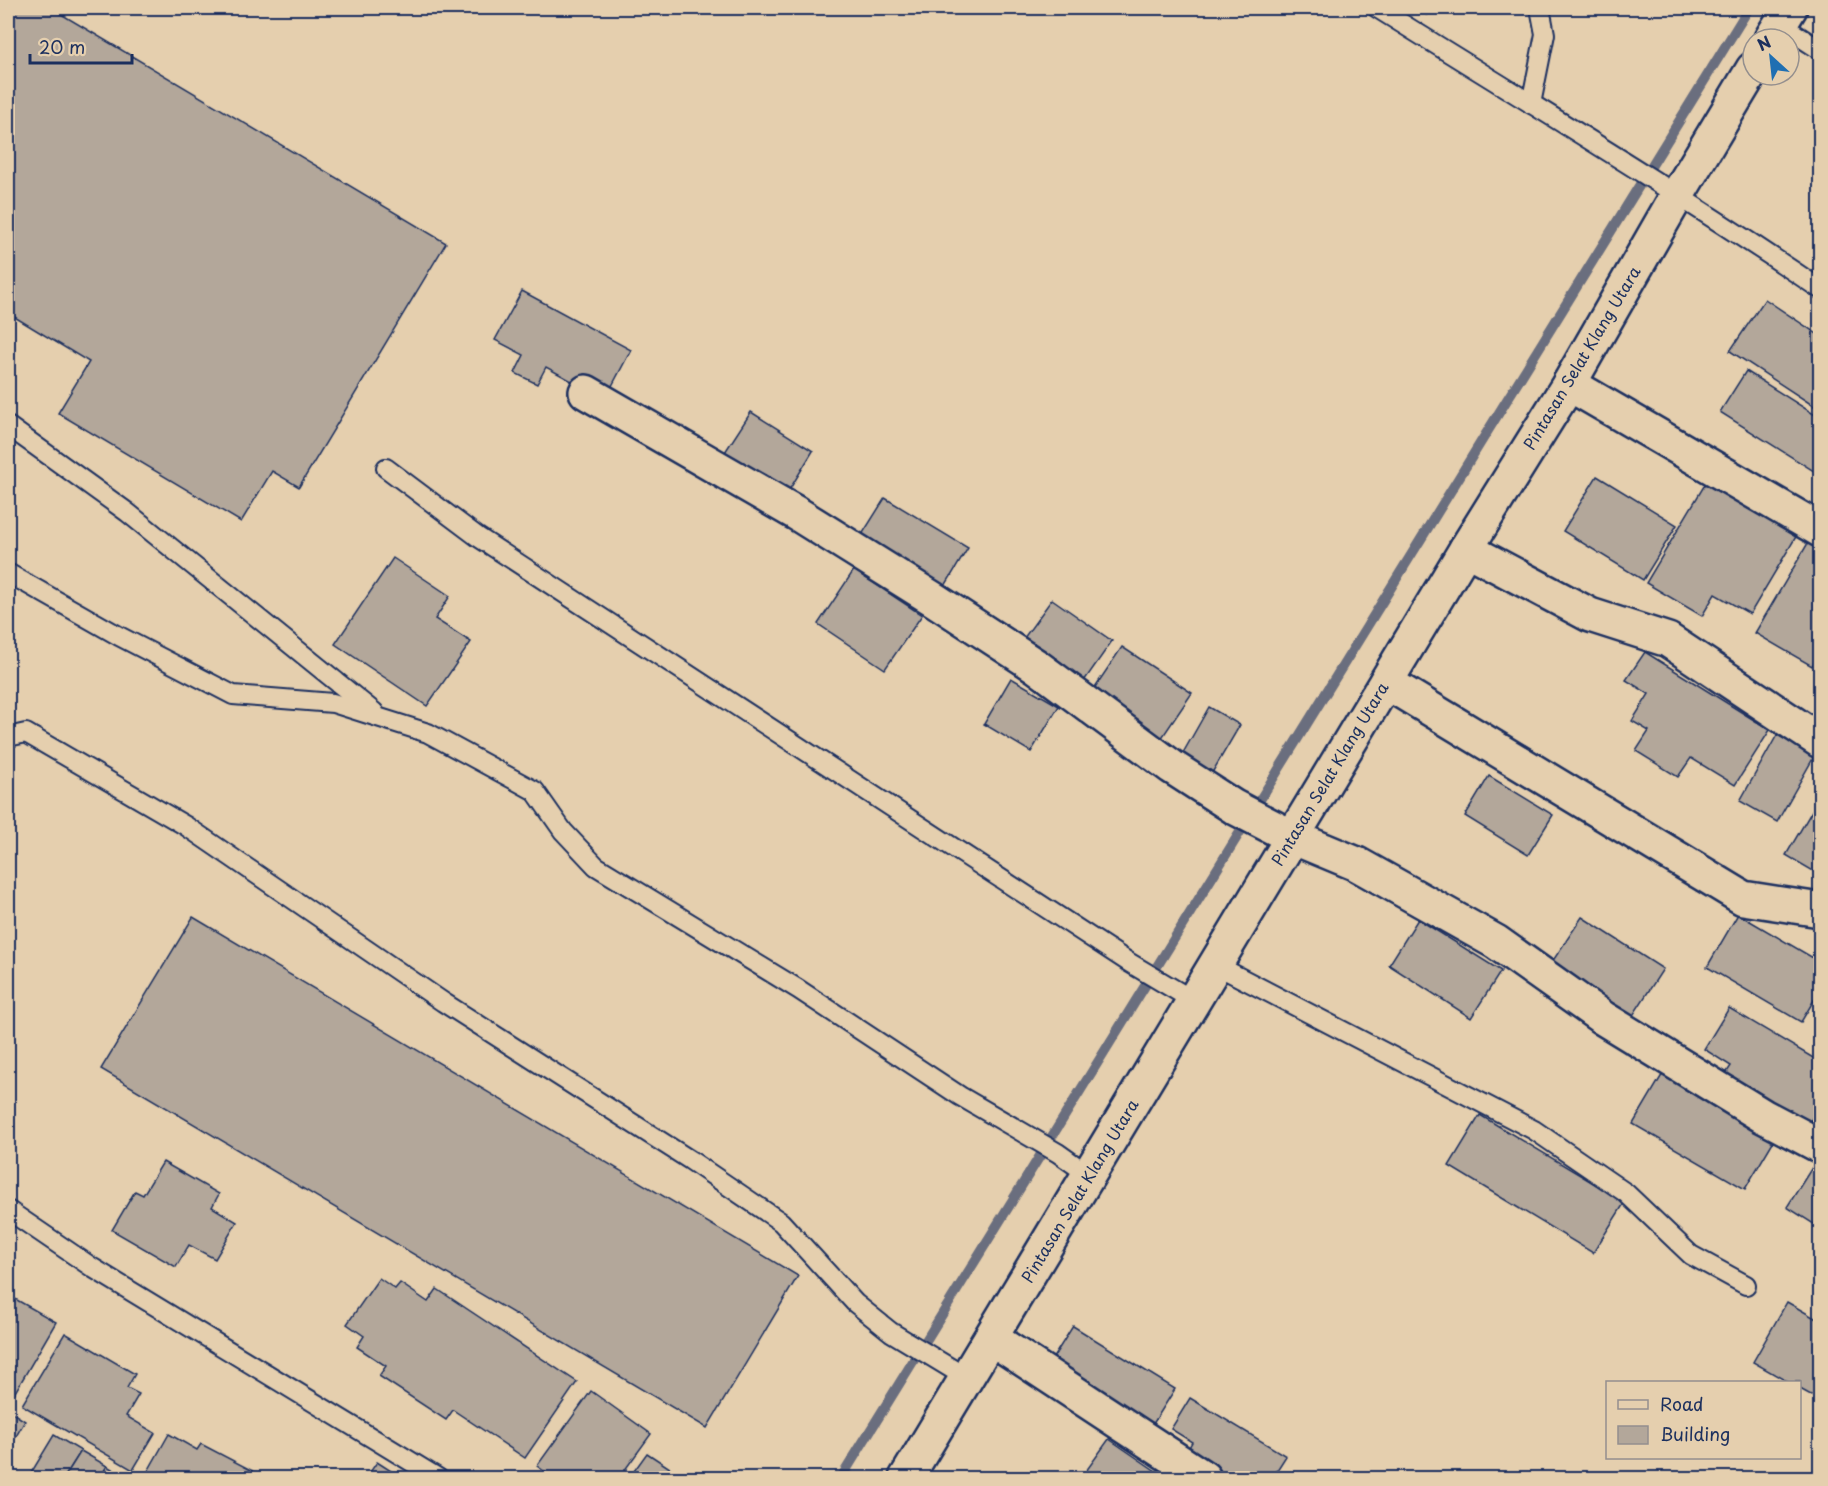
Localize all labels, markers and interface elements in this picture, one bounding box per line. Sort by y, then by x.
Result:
scale bar [30,27,132,65]
north arrow [1741,27,1801,87]
text: N [1753,29,1775,56]
text: 20 m [39,33,85,60]
street label: Pintasan Selat Klang Utara [1517,261,1646,454]
street label: Pintasan Selat Klang Utara [1265,677,1394,870]
street label: Pintasan Selat Klang Utara [1015,1094,1144,1287]
legend [1606,1381,1801,1459]
text: Road [1660,1390,1704,1417]
text: Building [1660,1420,1730,1447]

